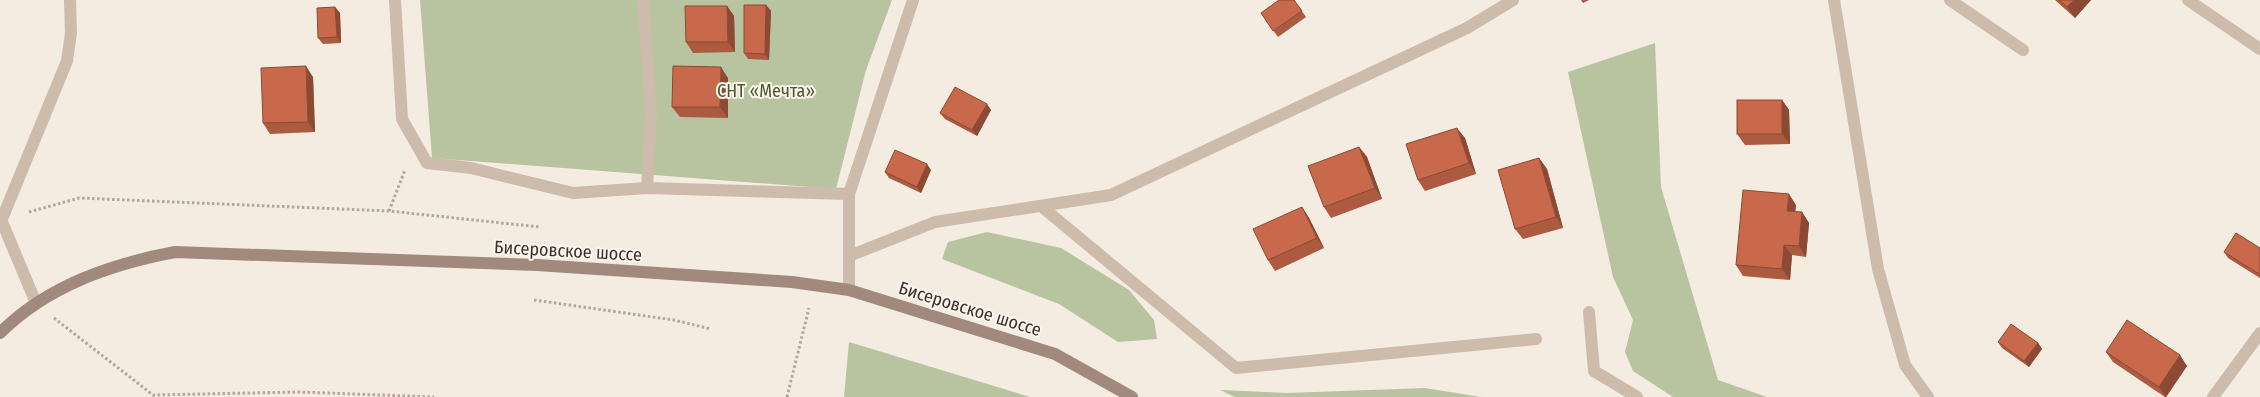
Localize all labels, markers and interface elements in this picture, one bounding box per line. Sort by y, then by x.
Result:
park label: СНТ «Мечта» [717,80,815,102]
street label: Бисеровское шоссе [494,236,643,266]
street label: Бисеровское шоссе [896,277,1044,341]

